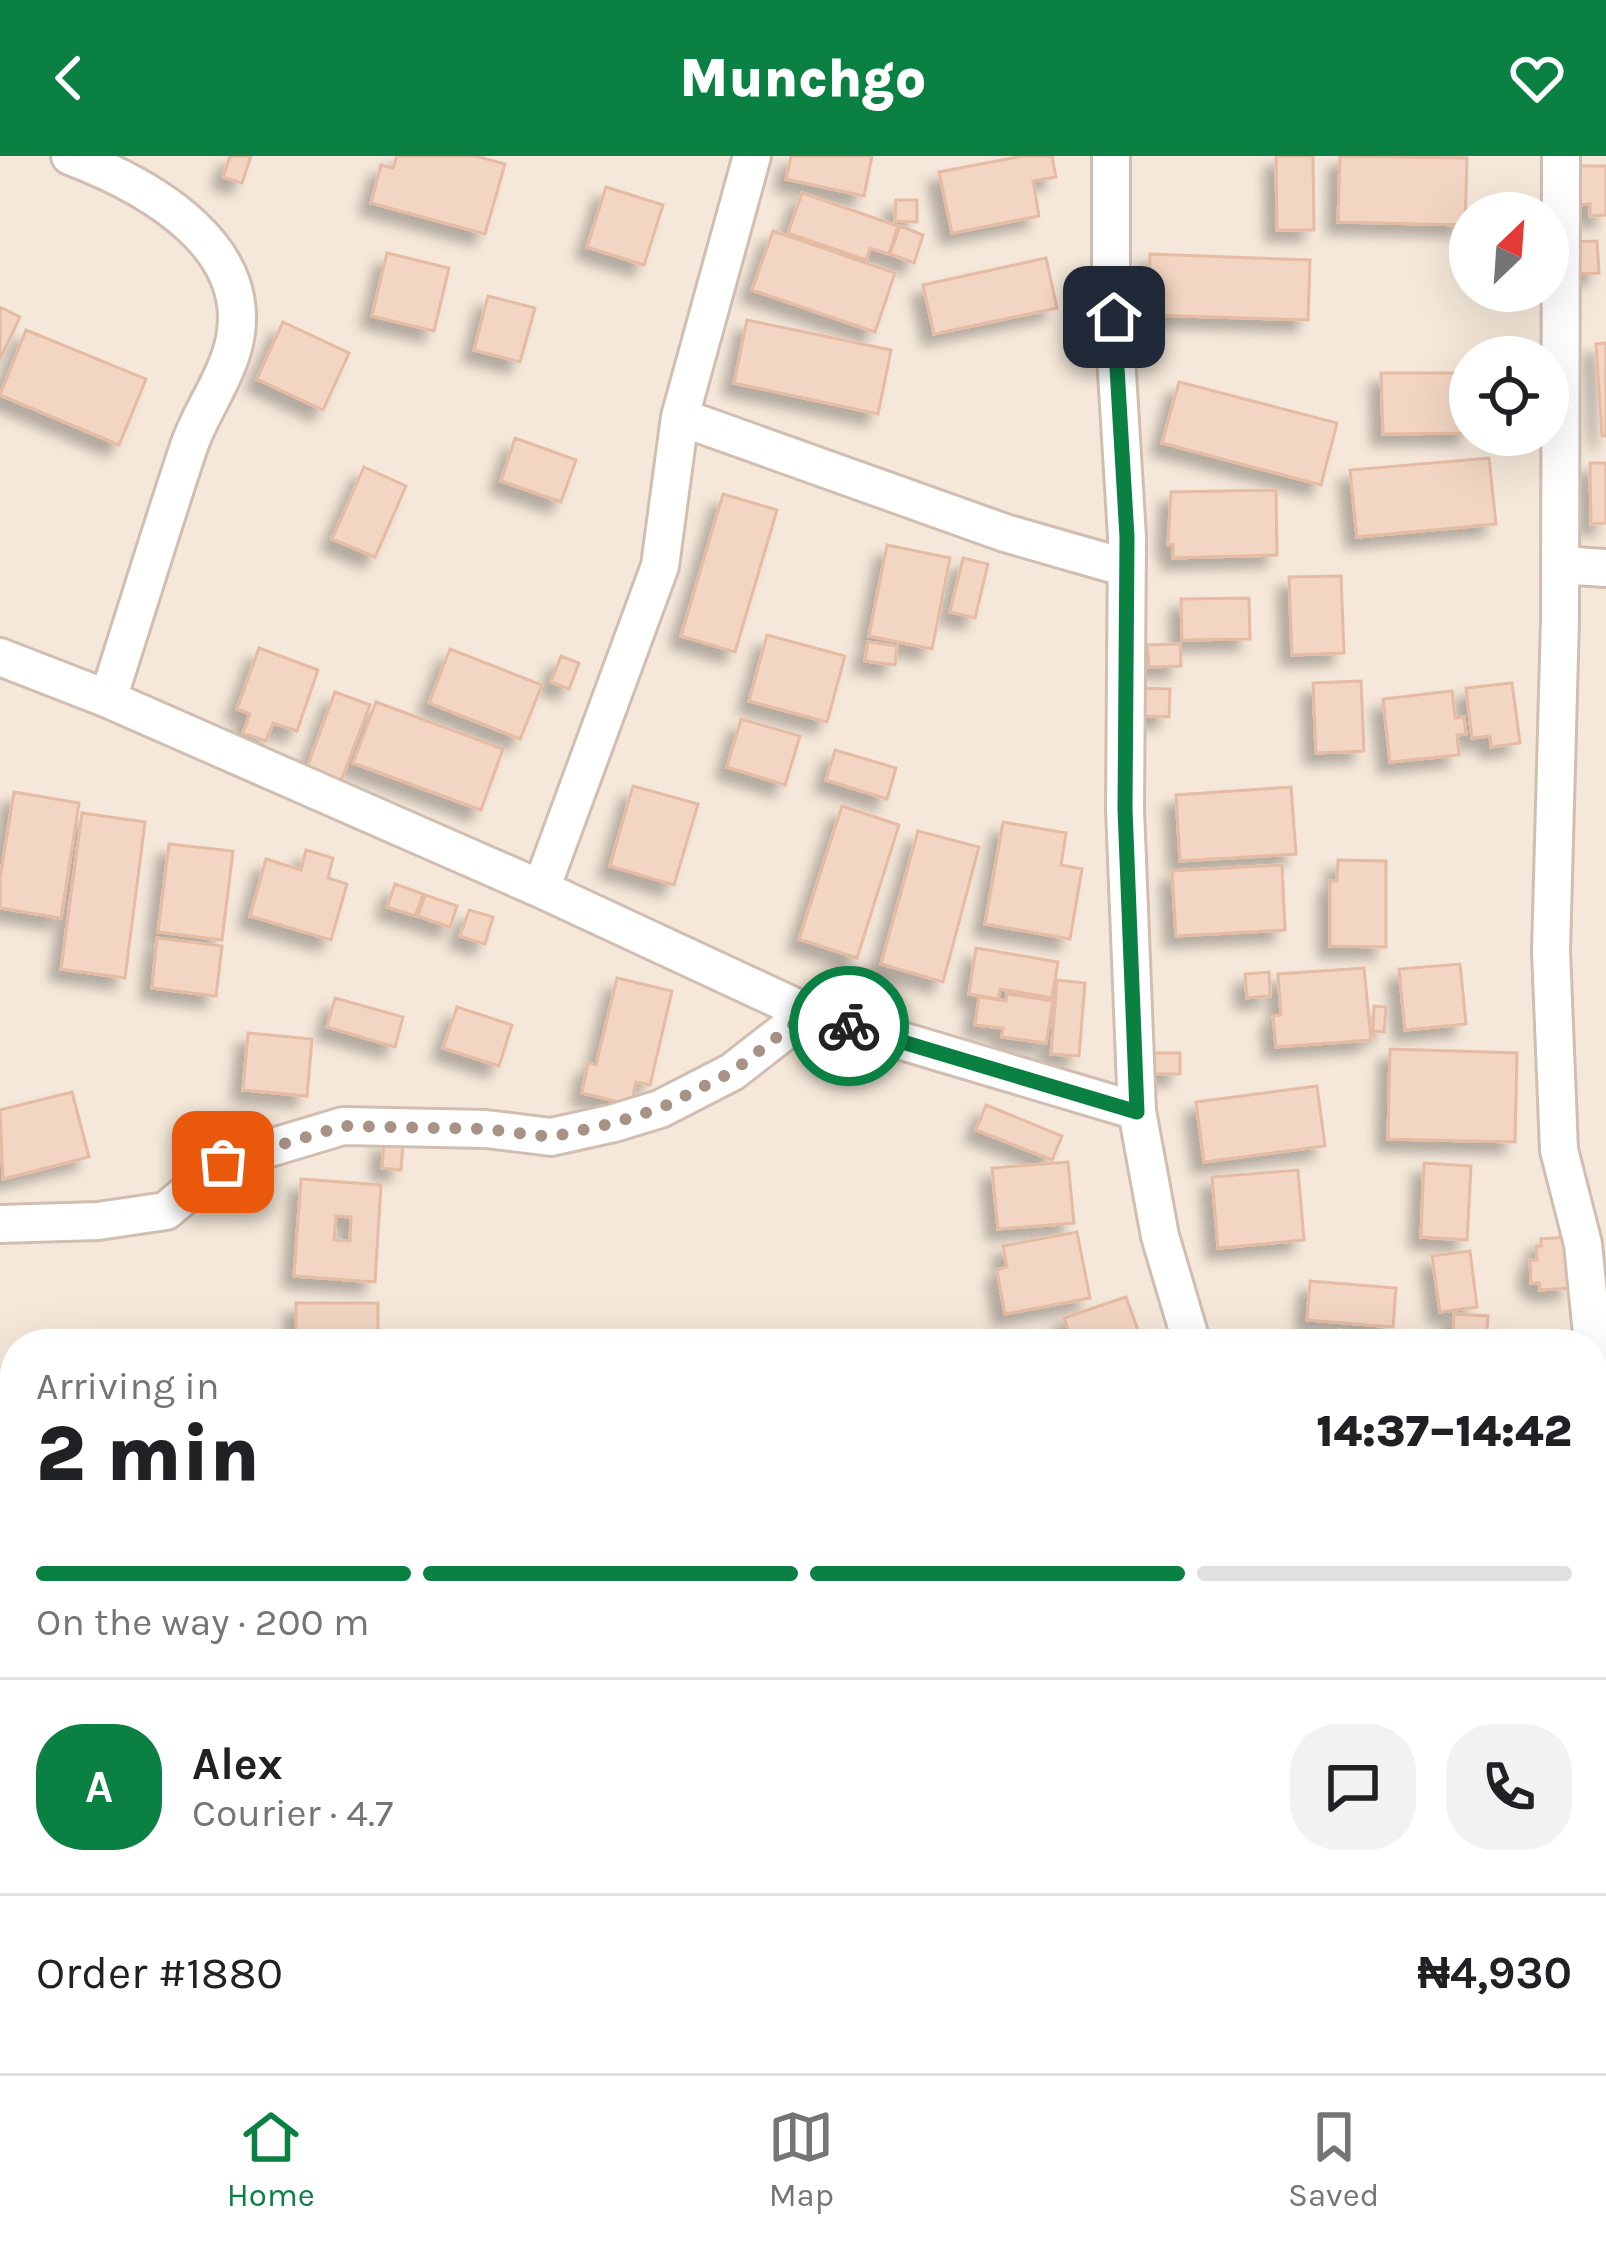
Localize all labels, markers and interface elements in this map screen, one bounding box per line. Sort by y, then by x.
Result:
icon: back [36,45,102,111]
icon: heart [1504,45,1570,111]
text: Munchgo [680,46,926,110]
north arrow [1449,192,1569,312]
map controls [1449,192,1569,456]
pin [1063,266,1165,368]
icon: home [1081,284,1147,350]
button: locate [1449,336,1569,456]
courier [789,966,909,1086]
icon: bike [816,993,882,1059]
pin [172,1111,274,1213]
icon: bag [190,1129,256,1195]
text: Arriving in [36,1363,219,1409]
text: 14:37–14:42 [1316,1405,1572,1457]
text: 2 min [36,1408,260,1500]
text: On the way · 200 m [36,1599,369,1645]
button: chat [1290,1724,1416,1850]
button: phone [1446,1724,1572,1850]
text: Alex [192,1738,283,1790]
text: A [85,1761,113,1813]
text: Courier · 4.7 [192,1790,393,1836]
text: Order #1880 [36,1947,283,1999]
text: ₦4,930 [1417,1947,1572,1999]
tab: Home [227,2104,315,2214]
tab: Map [768,2104,834,2214]
tab: Saved [1288,2104,1379,2214]

